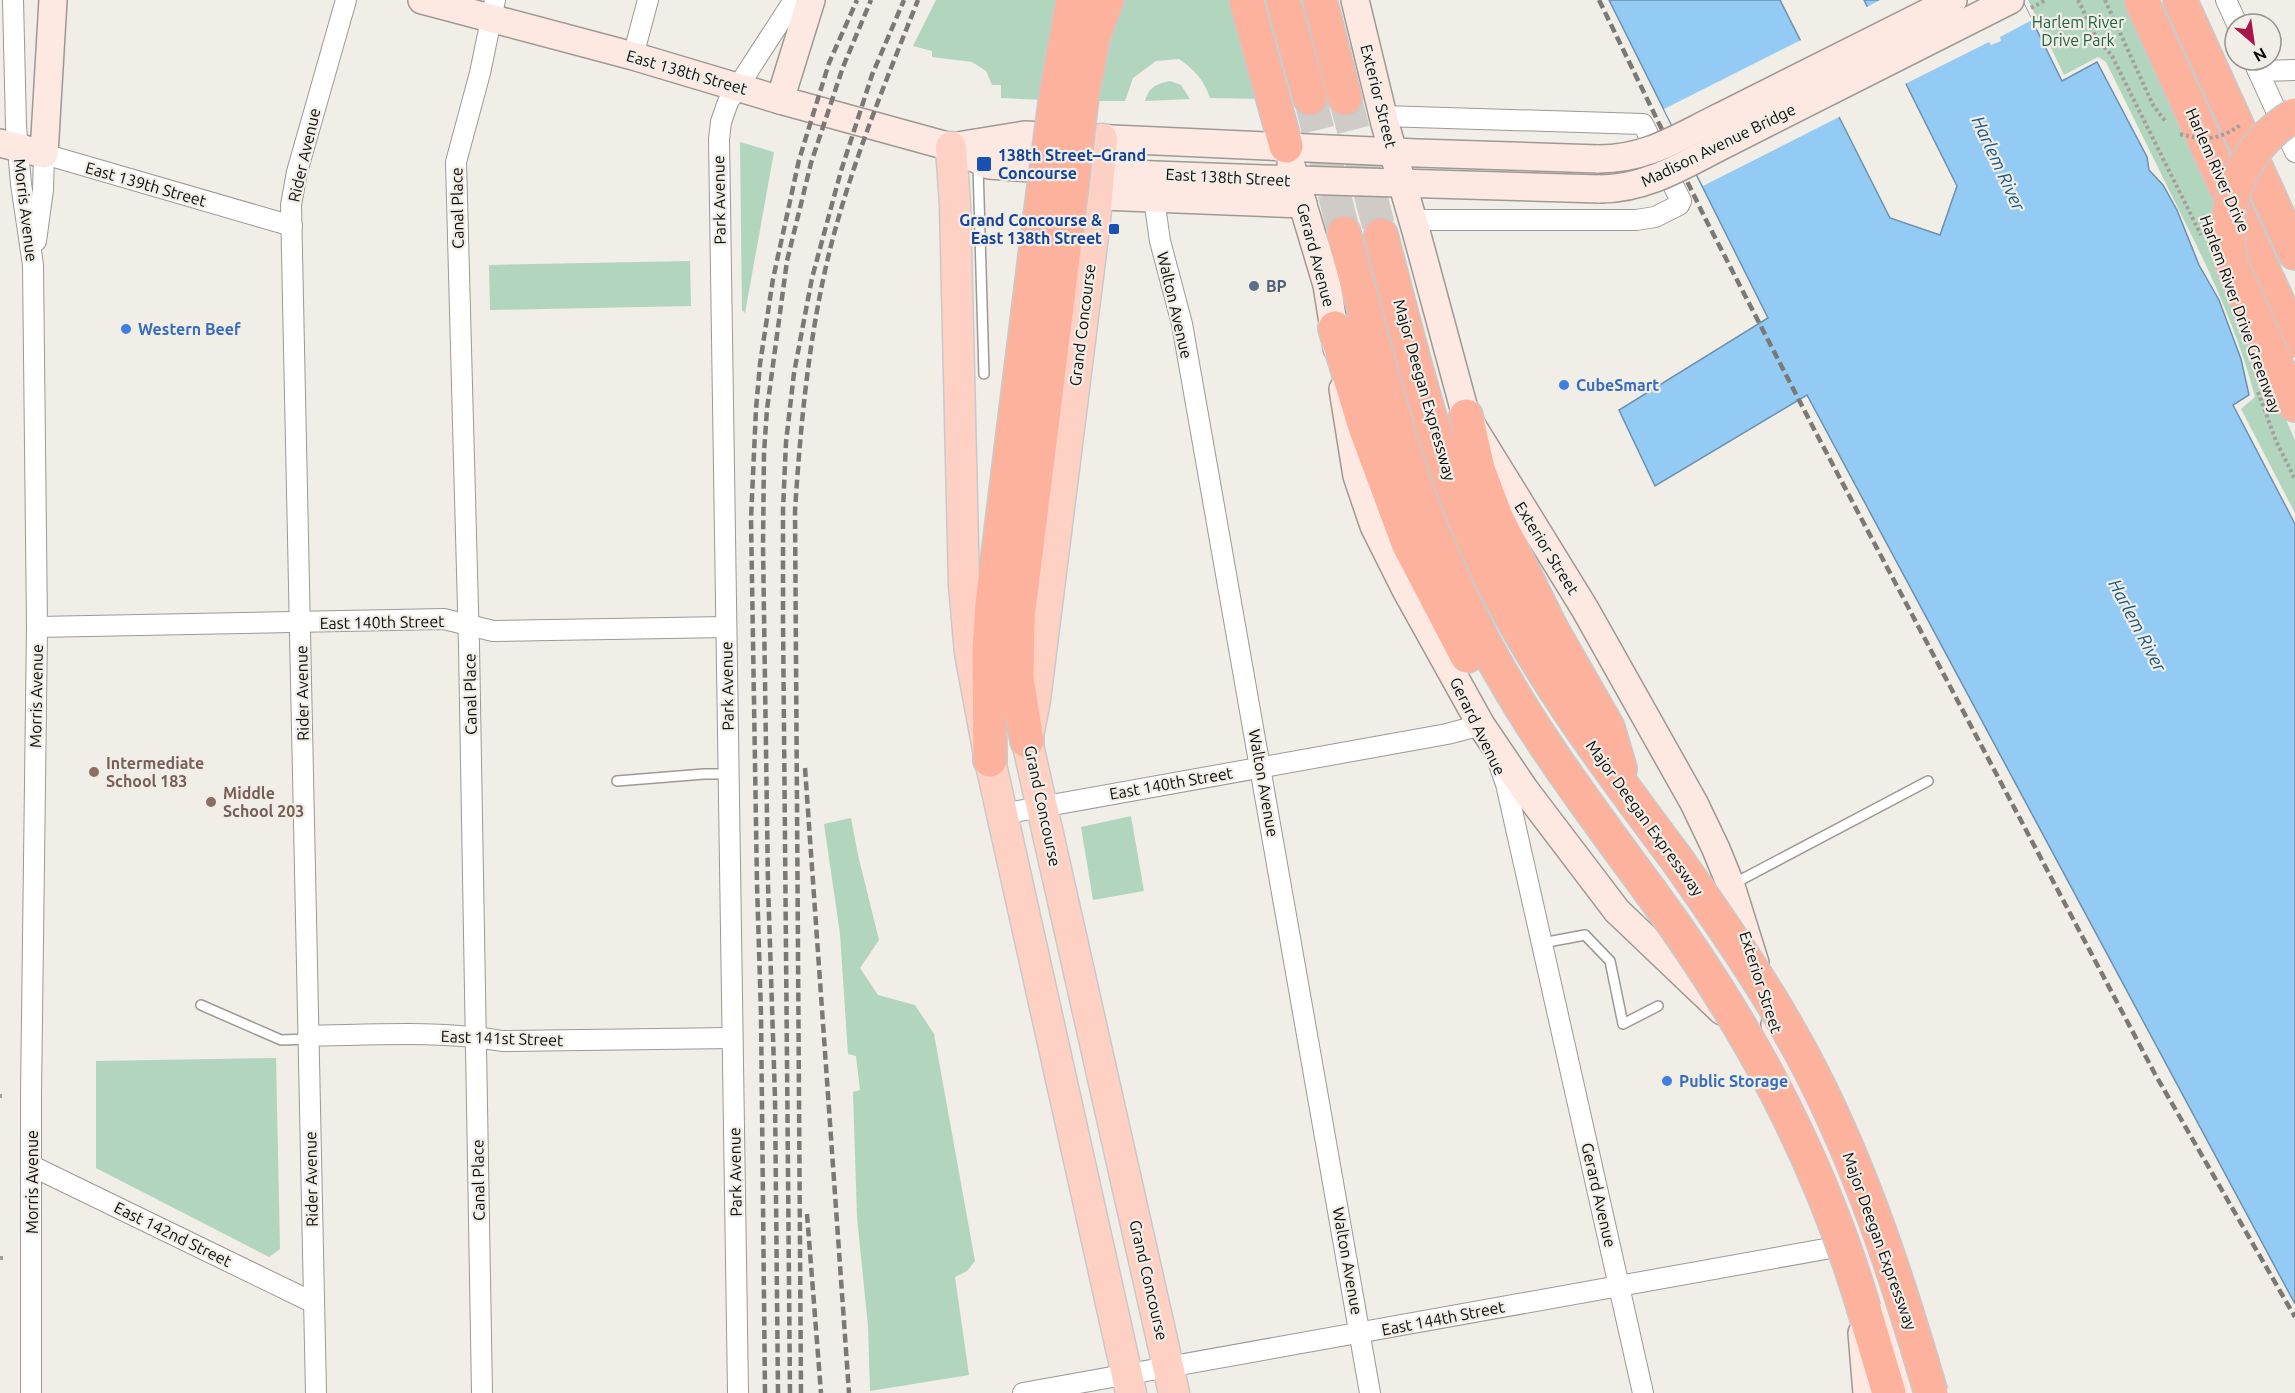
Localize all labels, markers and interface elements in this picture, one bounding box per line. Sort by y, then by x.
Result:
north arrow [2223,12,2283,72]
park label: Harlem River Drive Park [2032,13,2124,49]
street label: Exterior Street [1357,42,1401,150]
text: N [2251,44,2270,66]
street label: East 138th Street [624,46,750,98]
street label: Madison Avenue Bridge [1638,100,1798,190]
street label: Harlem River Drive [2183,105,2253,235]
street label: Rider Avenue [284,106,324,204]
water label: Harlem River [1968,113,2030,214]
place label: 138th Street–Grand Concourse [998,146,1146,182]
street label: Park Avenue [709,155,729,245]
marker: 138th Street–Grand Concourse [975,155,993,173]
street label: Morris Avenue [11,157,41,263]
street label: East 139th Street [83,158,209,210]
street label: East 138th Street [1165,165,1292,189]
street label: Canal Place [447,167,467,249]
street label: Gerard Avenue [1293,201,1339,309]
place label: Grand Concourse & East 138th Street [959,211,1102,247]
street label: Harlem River Drive Greenway [2197,213,2285,416]
marker: Grand Concourse & East 138th Street [1107,222,1121,236]
street label: Walton Avenue [1154,250,1196,360]
street label: Grand Concourse [1066,263,1098,387]
place label: BP [1266,277,1287,295]
marker: BP [1247,279,1261,293]
street label: Major Deegan Expressway [1390,297,1460,483]
place label: Western Beef [138,320,241,338]
marker: Western Beef [119,322,133,336]
place label: CubeSmart [1576,376,1659,394]
marker: CubeSmart [1557,378,1571,392]
street label: Exterior Street [1511,498,1583,598]
water label: Harlem River [2105,575,2171,676]
street label: East 140th Street [319,612,445,632]
street label: Park Avenue [717,641,737,731]
street label: Morris Avenue [26,644,46,748]
street label: Rider Avenue [292,645,312,741]
street label: Canal Place [460,653,480,735]
street label: Gerard Avenue [1447,674,1509,778]
street label: Walton Avenue [1246,728,1282,838]
street label: Major Deegan Expressway [1582,737,1708,900]
street label: Grand Concourse [1021,744,1065,868]
place label: Intermediate School 183 [106,754,204,790]
street label: East 140th Street [1108,763,1235,803]
marker: Intermediate School 183 [87,765,101,779]
place label: Middle School 203 [223,784,304,820]
marker: Middle School 203 [204,795,218,809]
street label: Exterior Street [1736,929,1786,1036]
street label: East 141st Street [440,1027,564,1049]
place label: Public Storage [1679,1072,1788,1090]
marker: Public Storage [1660,1074,1674,1088]
street label: Park Avenue [725,1127,745,1217]
street label: Morris Avenue [23,1130,41,1234]
street label: Rider Avenue [301,1131,321,1227]
street label: Canal Place [468,1139,488,1221]
street label: Gerard Avenue [1578,1141,1620,1249]
street label: Major Deegan Expressway [1839,1150,1921,1333]
street label: East 142nd Street [112,1198,235,1270]
street label: Walton Avenue [1330,1206,1366,1316]
street label: Grand Concourse [1126,1218,1172,1342]
street label: East 144th Street [1380,1297,1507,1339]

